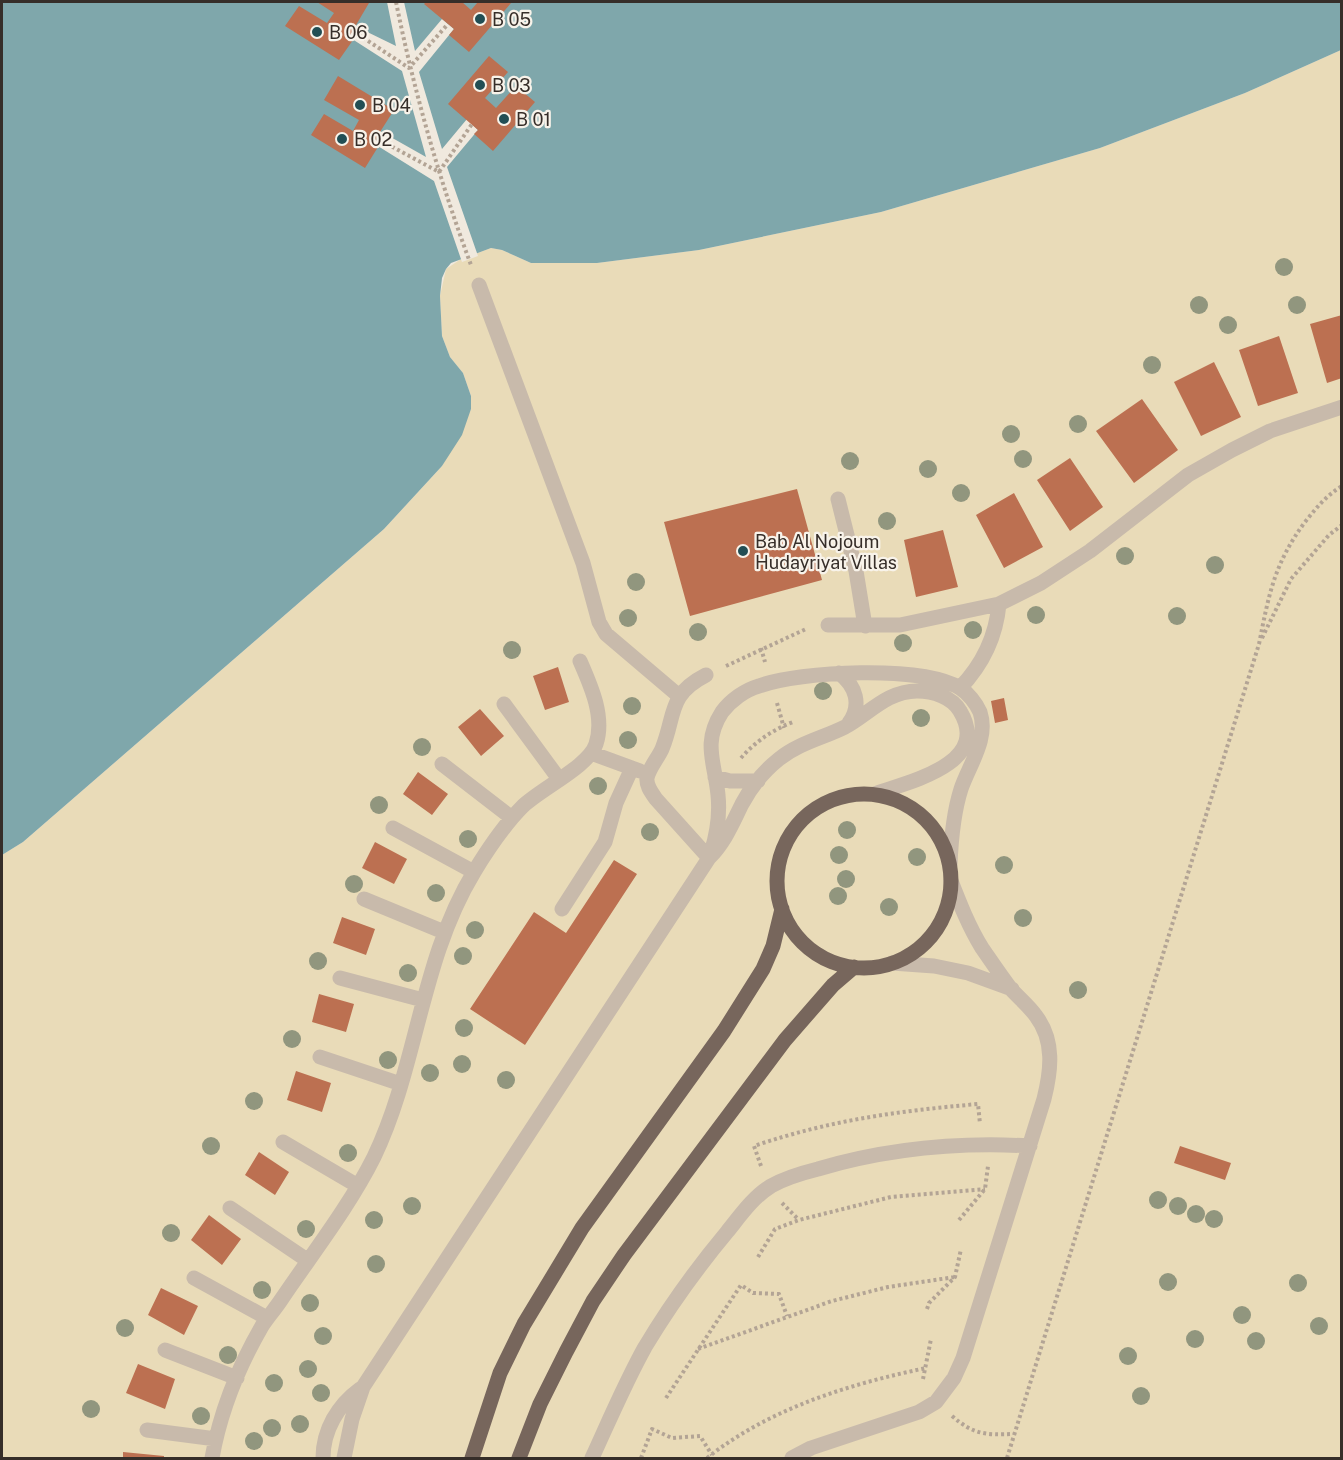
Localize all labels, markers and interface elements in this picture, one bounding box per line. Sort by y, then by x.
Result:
place label: B 05 [492,9,531,30]
marker: B 05 [473,12,487,26]
place label: B 06 [329,22,368,43]
marker: B 06 [310,25,324,39]
place label: B 03 [492,75,531,96]
marker: B 03 [473,78,487,92]
place label: B 04 [372,95,411,116]
marker: B 04 [353,98,367,112]
place label: B 01 [516,109,551,130]
marker: B 01 [497,112,511,126]
place label: B 02 [354,129,392,150]
marker: B 02 [335,132,349,146]
place label: Bab Al Nojoum Hudayriyat Villas [755,531,897,573]
marker: Bab Al Nojoum Hudayriyat Villas [736,544,750,558]

